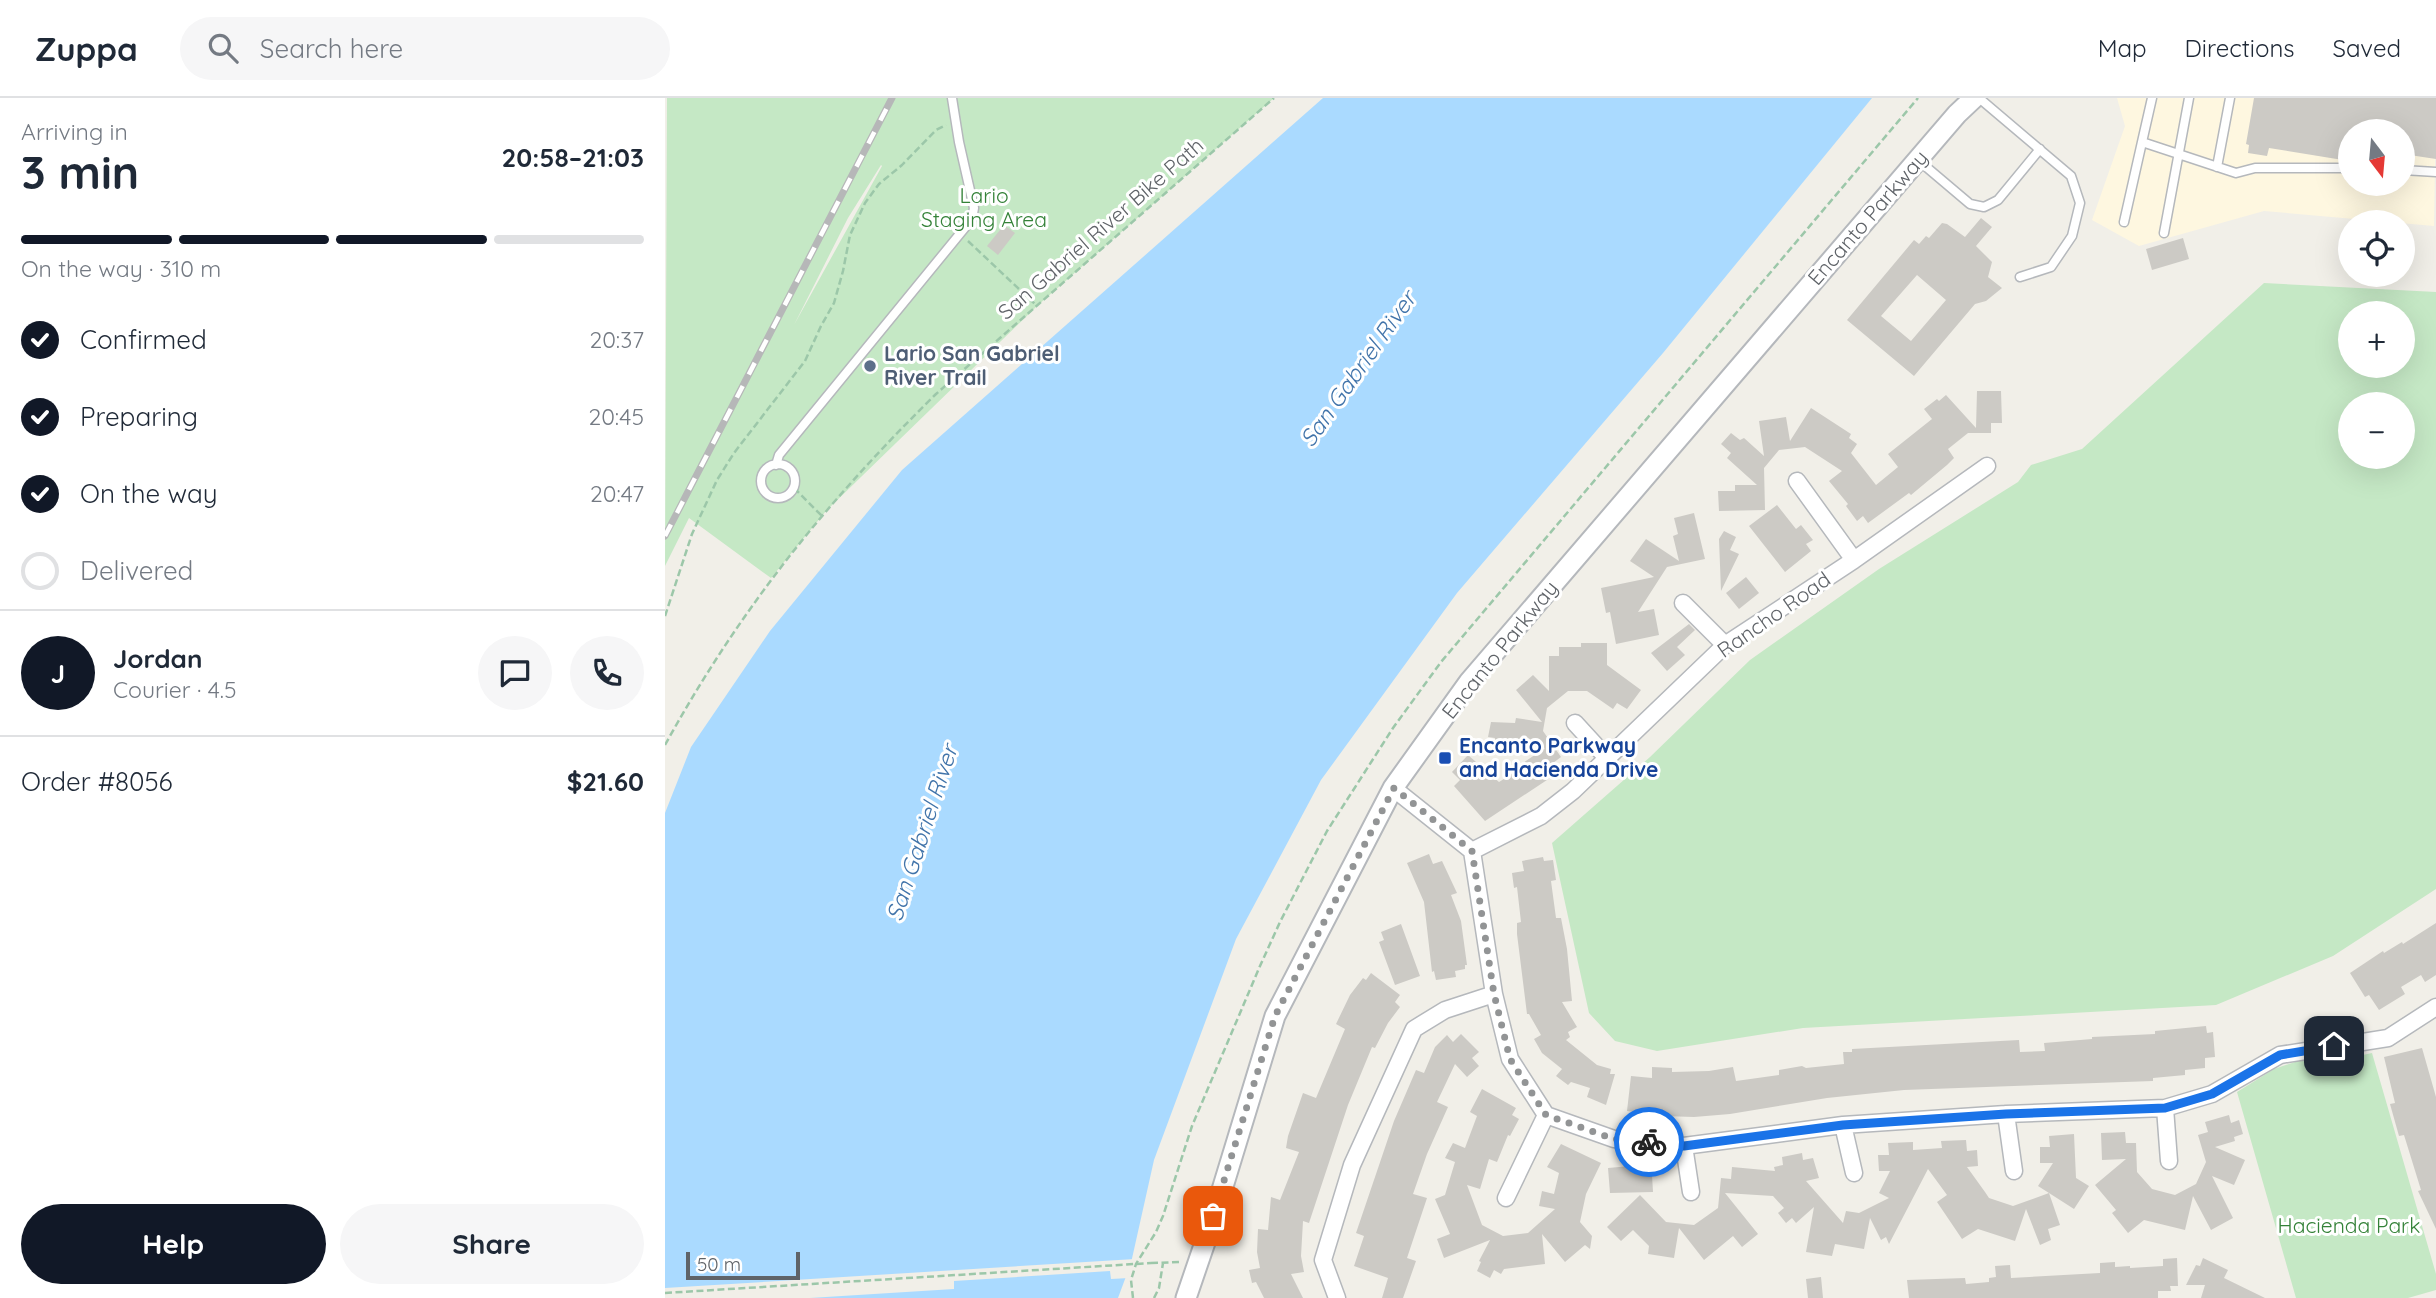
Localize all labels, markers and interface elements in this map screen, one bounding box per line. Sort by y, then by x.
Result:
search box [180,17,670,80]
text: Zuppa [35,28,138,69]
icon: search [204,29,242,67]
text: Search here [260,32,403,65]
text: Map [2098,33,2147,63]
text: Directions [2185,33,2295,63]
text: Saved [2333,33,2401,63]
text: Arriving in [21,117,128,146]
north arrow [2338,119,2415,196]
map controls [2338,119,2415,469]
street label: San Gabriel River Bike Path [992,132,1208,325]
text: 20:58–21:03 [502,141,644,174]
text: 3 min [21,143,139,201]
street label: Encanto Parkway [1802,145,1933,290]
park label: Lario Staging Area [921,182,1047,232]
button: locate [2338,210,2415,287]
text: On the way · 310 m [21,254,221,283]
water label: San Gabriel River [1293,283,1424,452]
button: + [2338,301,2415,378]
icon: check [21,321,59,359]
text: Confirmed [80,323,207,356]
text: 20:37 [589,325,644,354]
place label: Lario San Gabriel River Trail [884,340,1060,390]
marker: Lario San Gabriel River Trail [862,358,878,374]
button: − [2338,392,2415,469]
icon: check [21,398,59,436]
text: Preparing [80,400,198,433]
text: 20:45 [588,402,644,431]
icon: check [21,475,59,513]
text: On the way [80,477,218,510]
text: 20:47 [590,479,644,508]
text: Delivered [80,554,193,587]
street label: Rancho Road [1712,566,1835,663]
street label: Encanto Parkway [1436,575,1563,724]
button: chat [478,636,552,710]
button: phone [570,636,644,710]
text: Jordan [113,642,202,675]
text: J [51,657,65,690]
text: Courier · 4.5 [113,675,237,704]
place label: Encanto Parkway and Hacienda Drive [1459,732,1658,782]
water label: San Gabriel River [879,738,965,924]
marker: Encanto Parkway and Hacienda Drive [1437,750,1453,766]
text: Order #8056 [21,765,173,798]
text: $21.60 [567,765,644,798]
pin [2304,1016,2364,1076]
icon: home [2315,1027,2353,1065]
courier [1614,1107,1684,1177]
icon: bike [1630,1123,1668,1161]
pin [1183,1186,1243,1246]
icon: bag [1194,1197,1232,1235]
button: Help [21,1204,326,1284]
button: Share [340,1204,644,1284]
park label: Hacienda Park [2278,1212,2420,1238]
scale bar [686,1249,800,1281]
text: 50 m [697,1252,741,1276]

